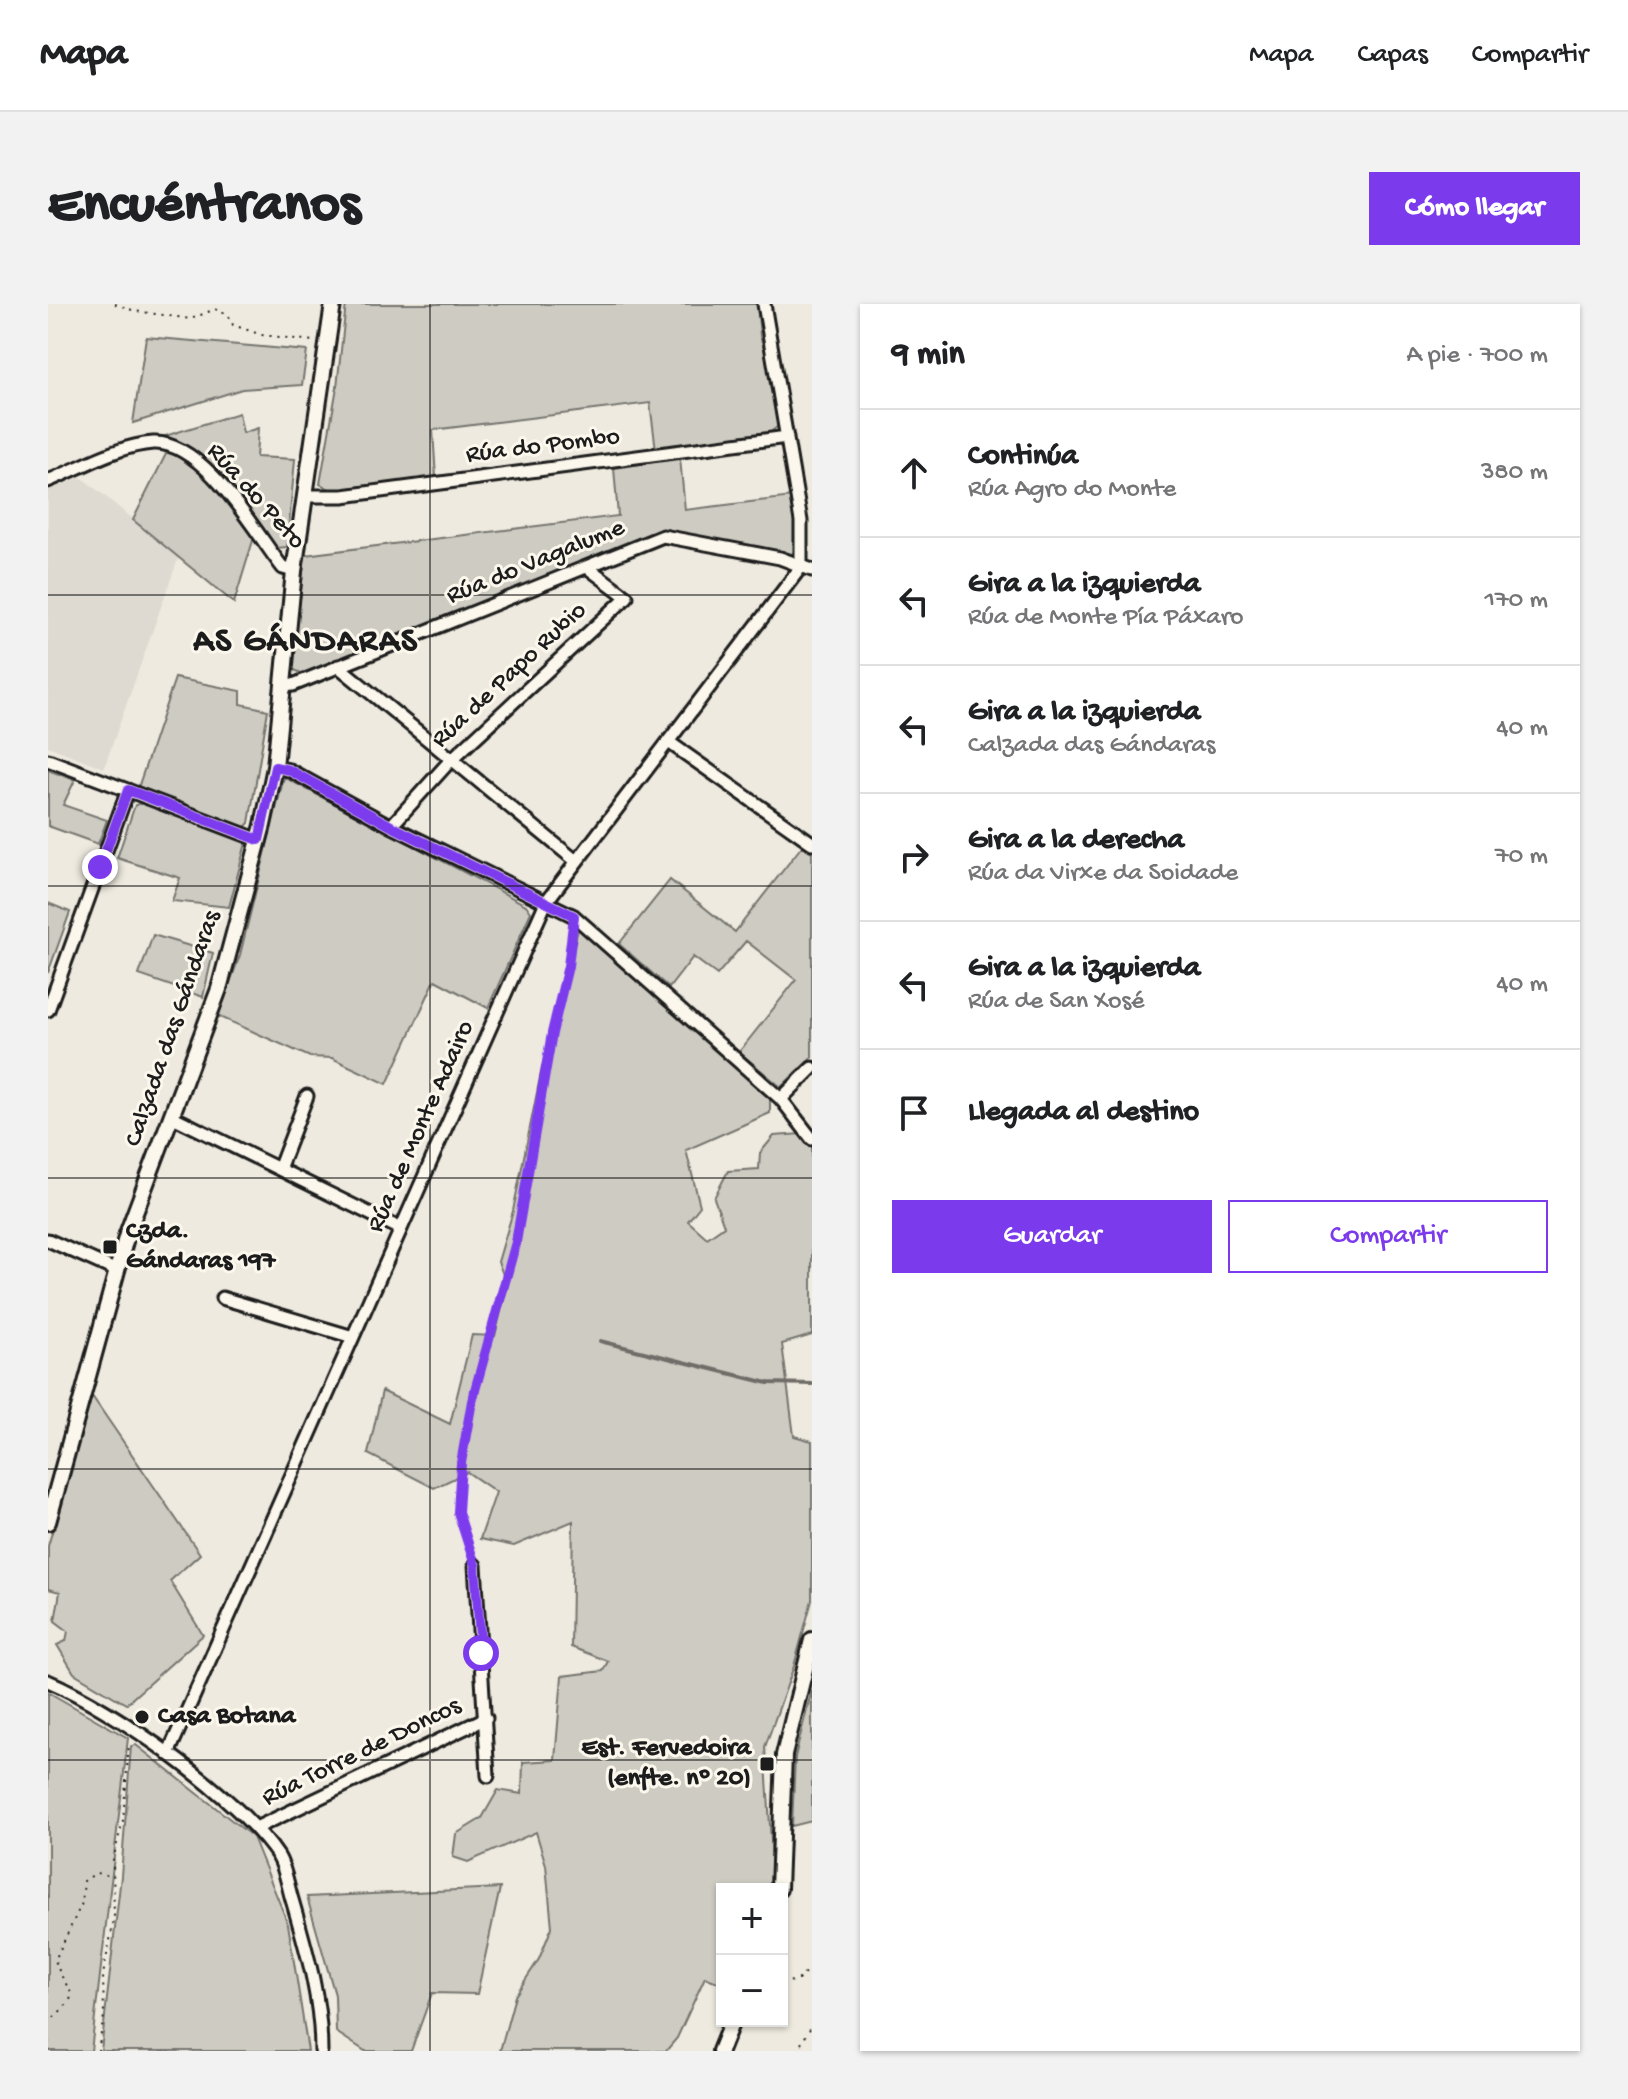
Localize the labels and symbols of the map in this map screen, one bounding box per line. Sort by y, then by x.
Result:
street label: Rúa do Pombo [464,422,622,472]
street label: Rúa do Peto [199,437,311,557]
street label: Rúa do Vagalume [442,513,630,613]
street label: Rúa de Papo Rubio [426,596,594,756]
district label: AS GÁNDARAS [192,622,419,663]
route end [82,849,118,885]
street label: Calzada das Gándaras [119,906,229,1151]
street label: Rúa de Monte Adairo [361,1016,483,1238]
place label: Czda. Gándaras 197 [126,1217,277,1278]
marker: Czda. Gándaras 197 [101,1238,119,1256]
route start [463,1635,499,1671]
street label: Rúa Torre de Doncos [257,1691,468,1815]
place label: Casa Botana [158,1702,297,1733]
marker: Casa Botana [133,1708,151,1726]
place label: Est. Fervedoira (enfte. nº 20) [581,1734,753,1795]
marker: Est. Fervedoira (enfte. nº 20) [758,1755,776,1773]

